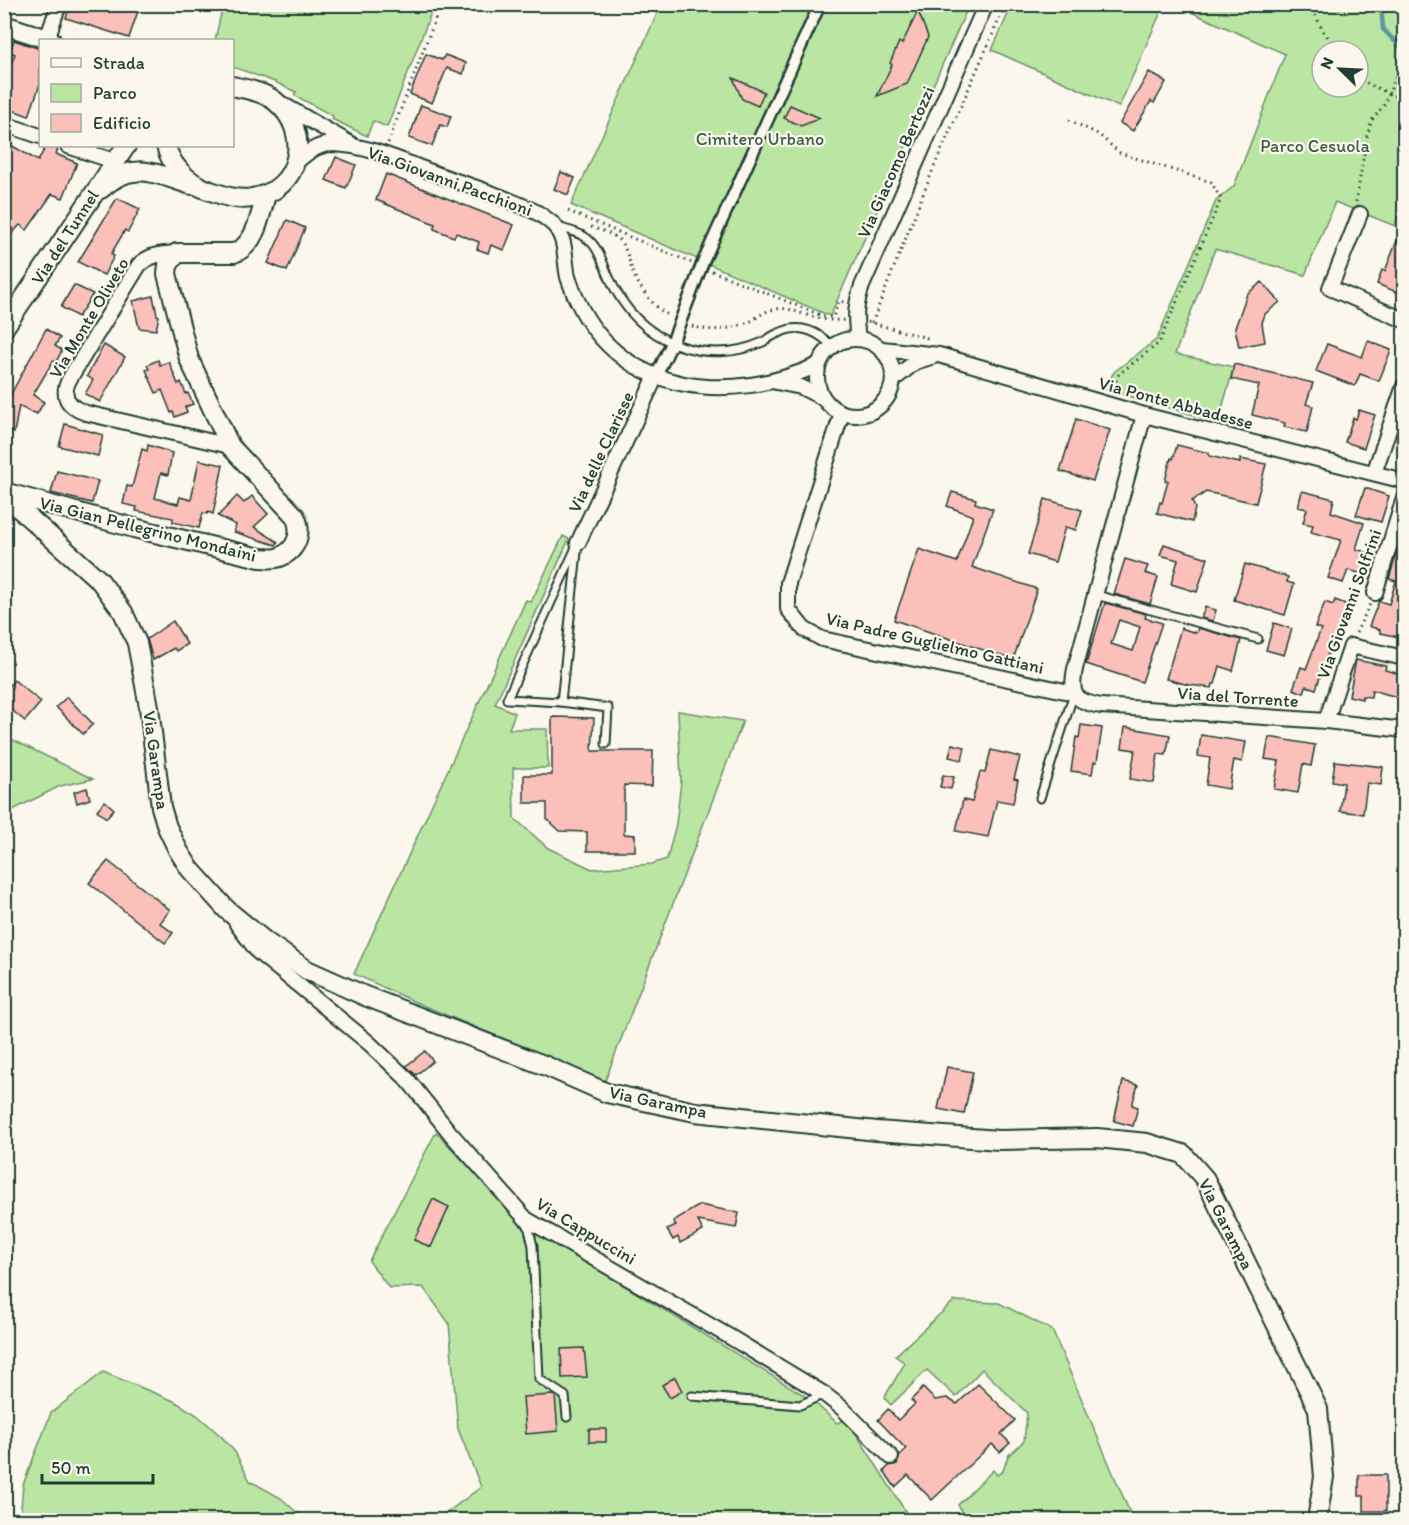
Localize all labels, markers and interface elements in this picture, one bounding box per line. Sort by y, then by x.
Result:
legend [39,39,234,147]
north arrow [1310,39,1370,99]
text: Strada [93,52,145,74]
text: N [1316,54,1338,72]
text: Parco [93,82,137,104]
street label: Via Giacomo Bertozzi [853,83,939,241]
text: Edificio [93,112,151,134]
park label: Cimitero Urbano [696,128,824,150]
park label: Parco Cesuola [1260,135,1370,157]
street label: Via Giovanni Pacchioni [365,141,535,221]
street label: Via del Tunnel [26,185,104,289]
street label: Via Monte Oliveto [44,254,134,382]
street label: Via Ponte Abbadesse [1096,372,1256,434]
street label: Via delle Clarisse [563,388,639,516]
street label: Via Gian Pellegrino Mondaini [37,491,259,567]
street label: Via Giovanni Solfrini [1312,526,1386,682]
street label: Via Padre Guglielmo Gattiani [824,607,1046,679]
street label: Via del Torrente [1177,682,1299,712]
street label: Via Garampa [138,709,174,811]
street label: Via Garampa [607,1081,709,1123]
street label: Via Garampa [1194,1175,1258,1273]
street label: Via Cappuccini [532,1192,640,1270]
scale bar [42,1447,153,1485]
text: 50 m [51,1457,91,1479]

